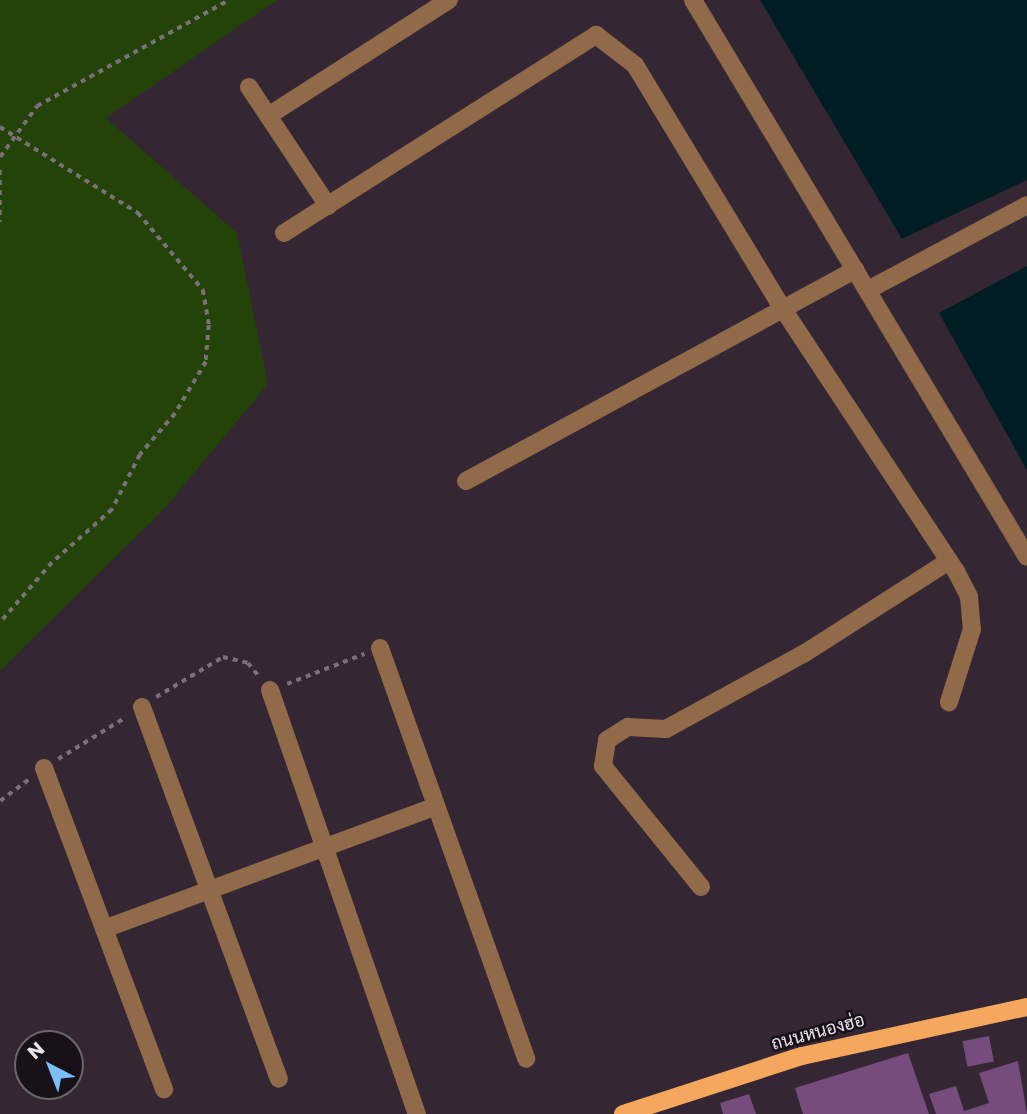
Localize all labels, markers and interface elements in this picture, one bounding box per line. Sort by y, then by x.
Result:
street label: ถนนหนองฮ่อ [769,1009,867,1055]
north arrow [14,1030,84,1100]
text: N [22,1036,50,1065]

